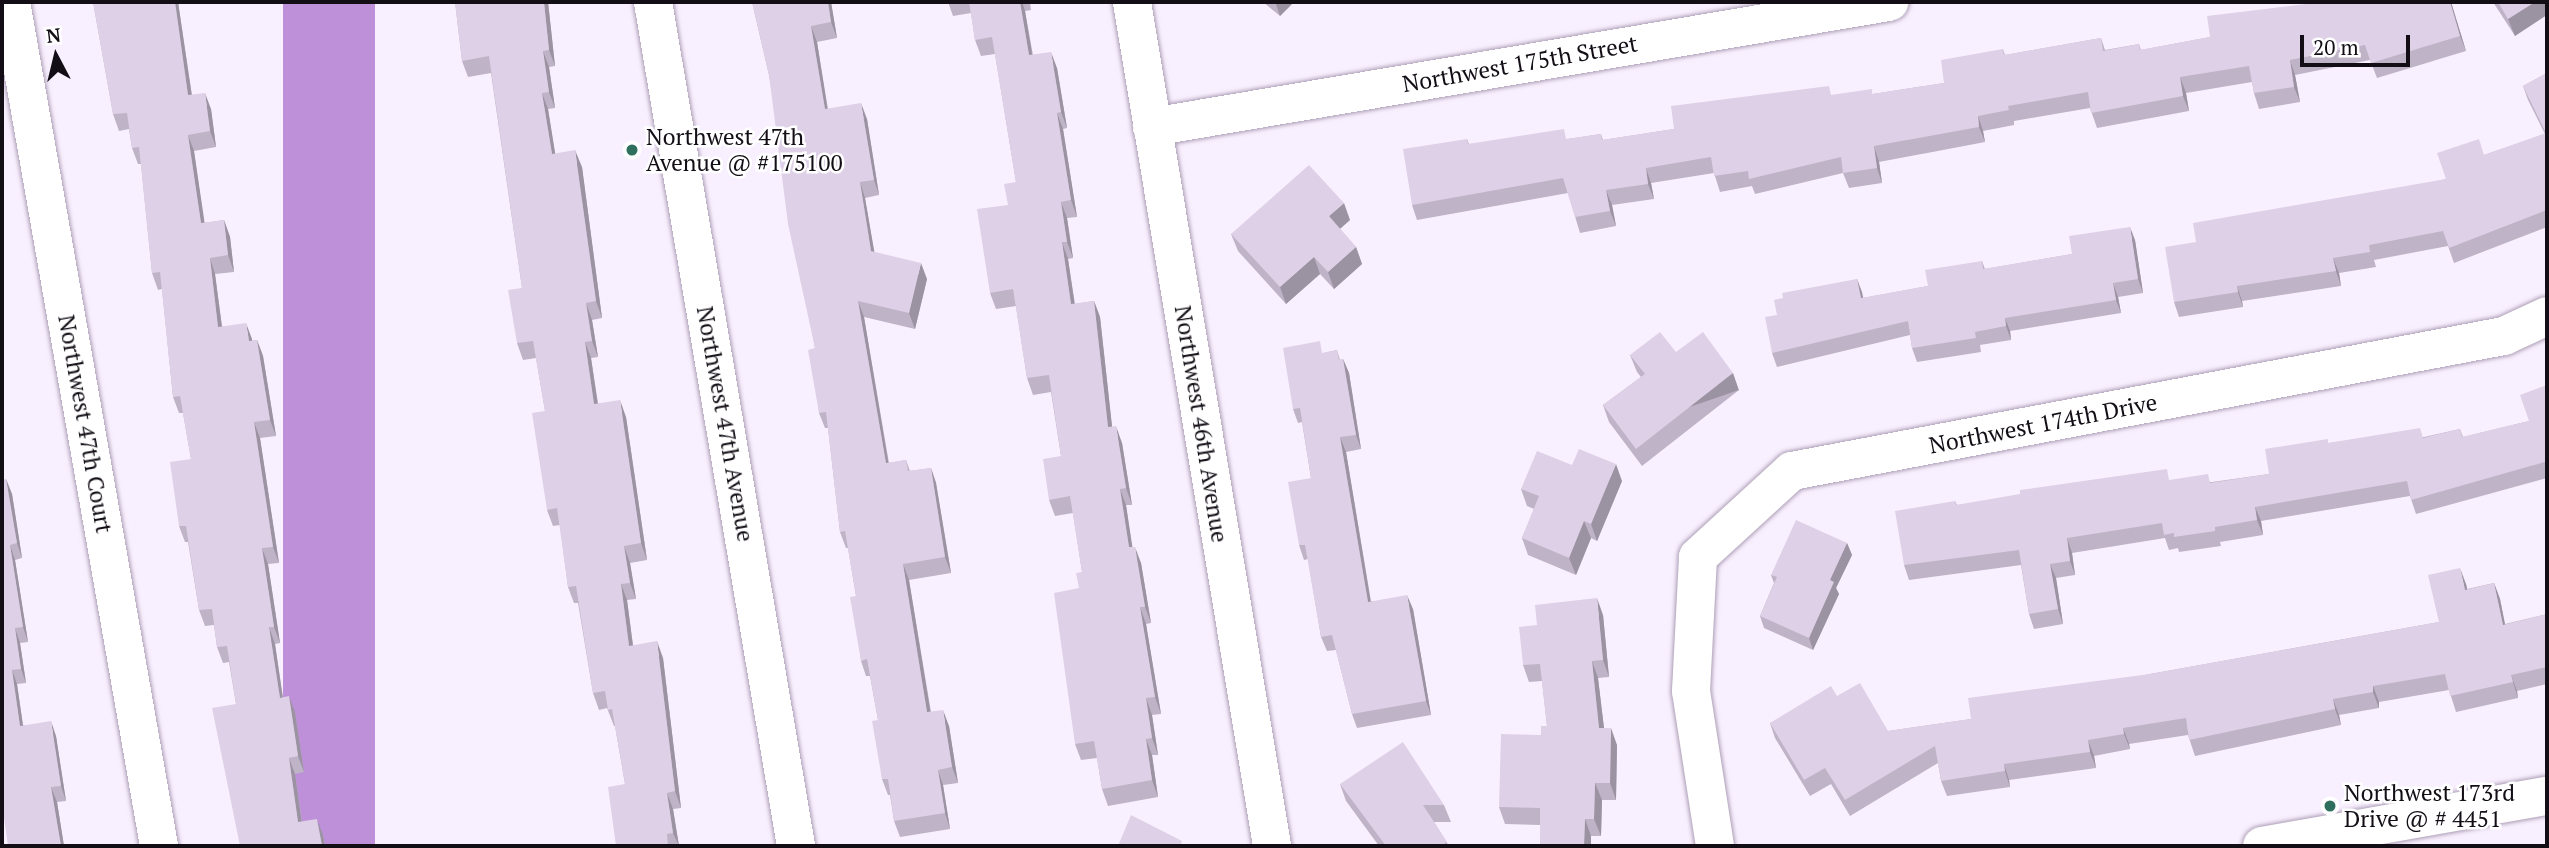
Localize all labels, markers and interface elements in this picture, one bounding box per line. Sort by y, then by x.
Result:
north arrow [21,21,91,91]
text: N [45,21,62,48]
scale bar [2304,21,2414,65]
street label: Northwest 175th Street [1400,30,1640,98]
text: 20 m [2313,33,2359,61]
place label: Northwest 47th Avenue @ #175100 [646,123,843,177]
marker: Northwest 47th Avenue @ #175100 [624,142,640,158]
street label: Northwest 46th Avenue [1169,303,1233,545]
street label: Northwest 47th Avenue [691,304,759,544]
street label: Northwest 47th Court [52,313,118,535]
street label: Northwest 174th Drive [1927,388,2159,460]
place label: Northwest 173rd Drive @ # 4451 [2344,779,2515,833]
marker: Northwest 173rd Drive @ # 4451 [2322,798,2338,814]

